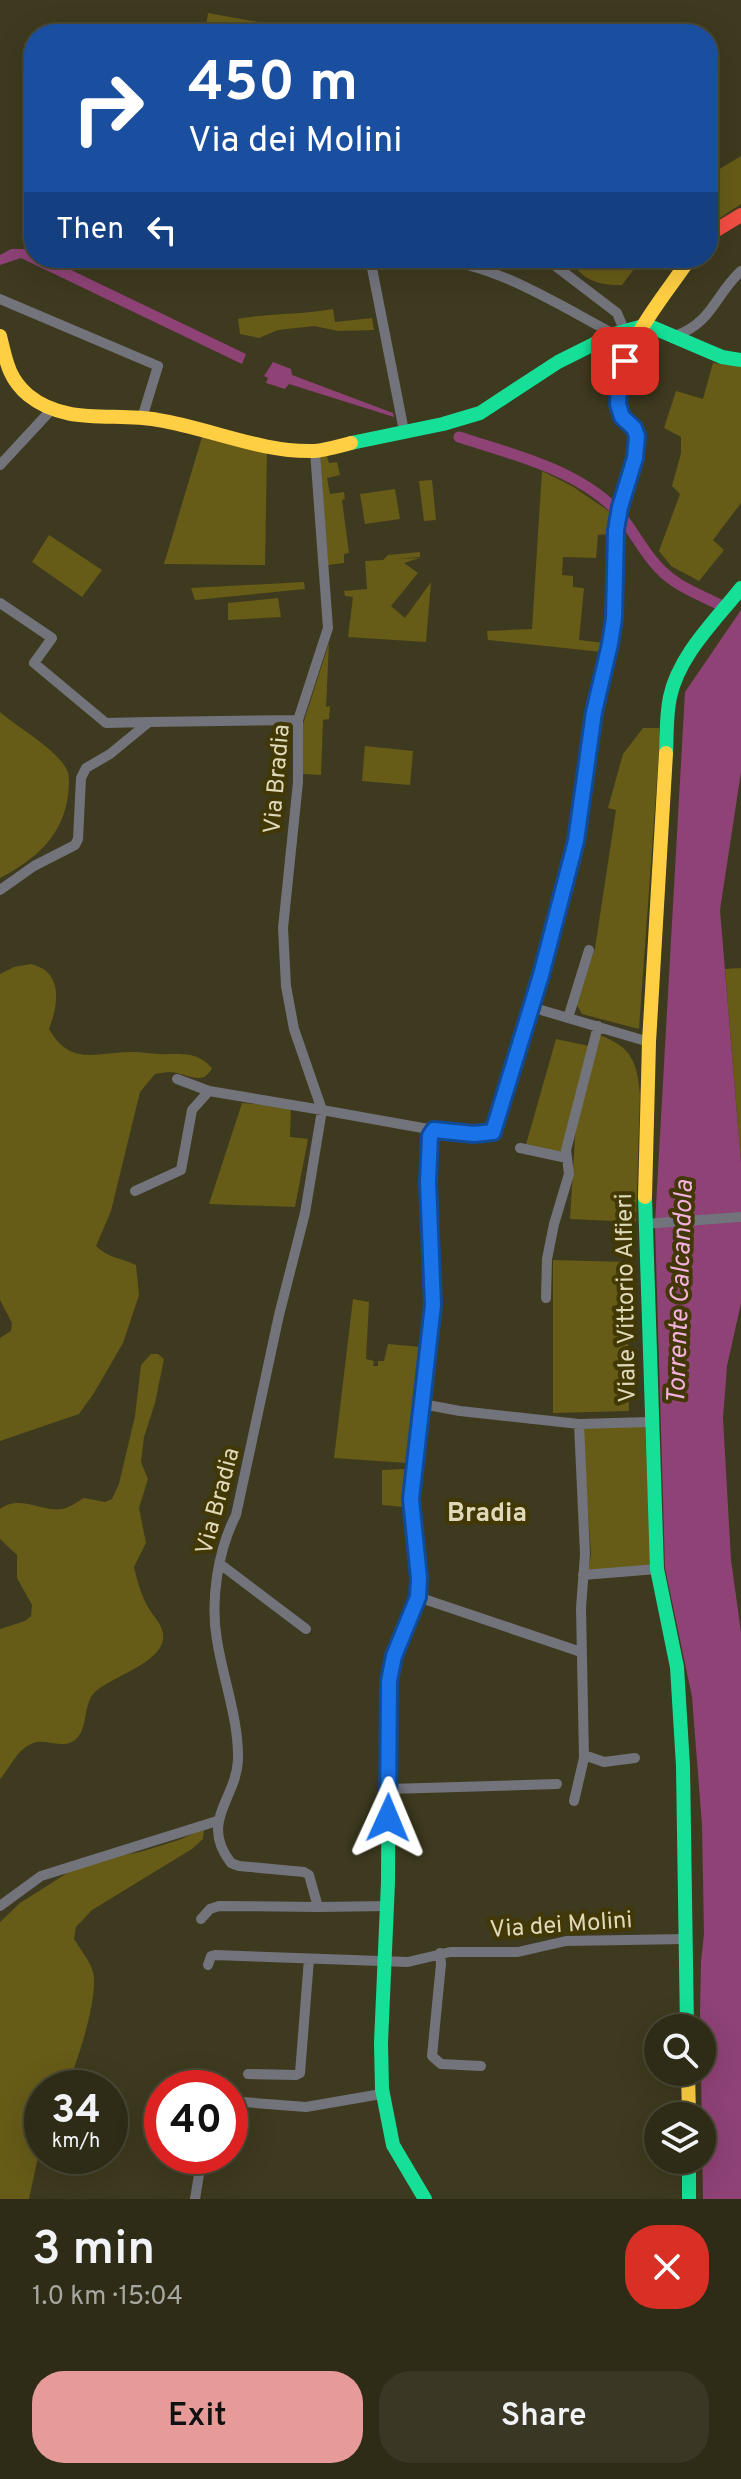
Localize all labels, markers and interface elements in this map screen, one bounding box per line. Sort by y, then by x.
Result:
text: 450 m [188,50,358,120]
icon: right [56,56,160,160]
text: Via dei Molini [188,119,402,165]
icon: left [140,208,184,252]
text: Then [56,212,124,249]
pin [591,327,659,395]
icon: arrive [603,339,647,383]
street label: Via Bradia [258,723,298,835]
water label: Torrente Calcandola [661,1179,702,1405]
street label: Viale Vittorio Alfieri [610,1193,644,1403]
street label: Via Bradia [190,1445,248,1558]
district label: Bradia [447,1498,527,1531]
position arrow [346,1776,430,1860]
street label: Via dei Molini [489,1906,633,1946]
map controls [644,2014,716,2174]
button: search [644,2014,716,2086]
speed limit sign: 40 [144,2070,248,2174]
text: 34 [51,2087,101,2137]
button: layers [644,2102,716,2174]
text: km/h [52,2129,100,2155]
text: 3 min [32,2221,155,2281]
button: close [625,2225,709,2309]
text: 1.0 km · 15:04 [32,2281,183,2314]
button: Exit [32,2371,363,2463]
button: Share [379,2371,709,2463]

